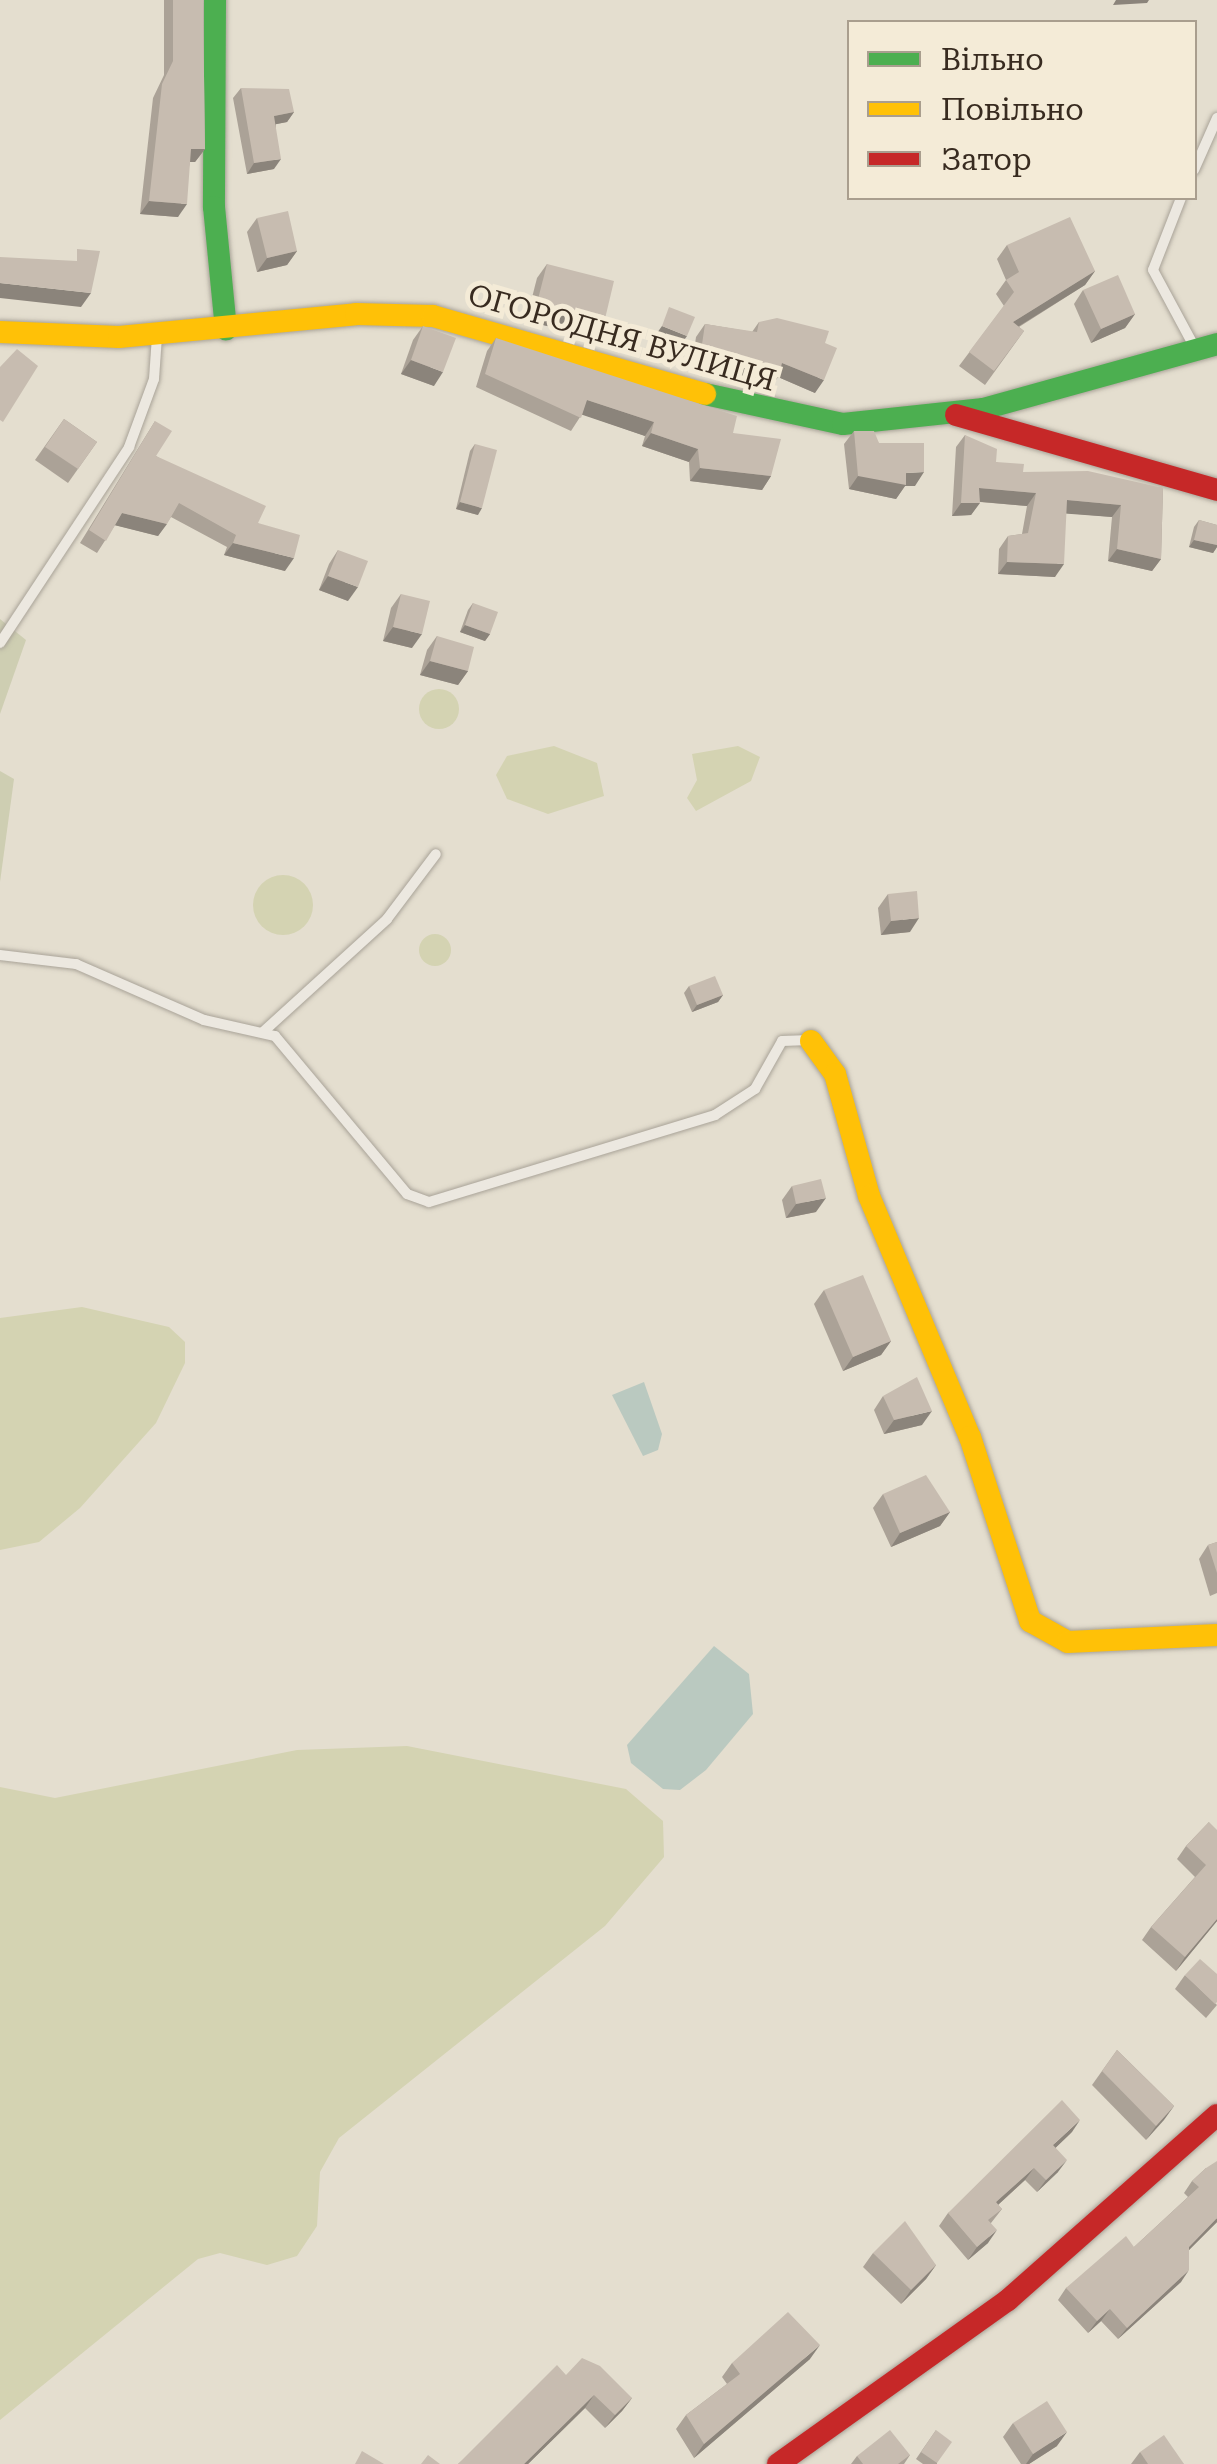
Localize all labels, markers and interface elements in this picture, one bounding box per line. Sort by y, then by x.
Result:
legend [847,20,1197,200]
text: Вільно [941,42,1044,77]
text: Повільно [941,92,1084,127]
text: Затор [941,142,1032,177]
street label: ОГОРОДНЯ ВУЛИЦЯ [464,277,780,399]

